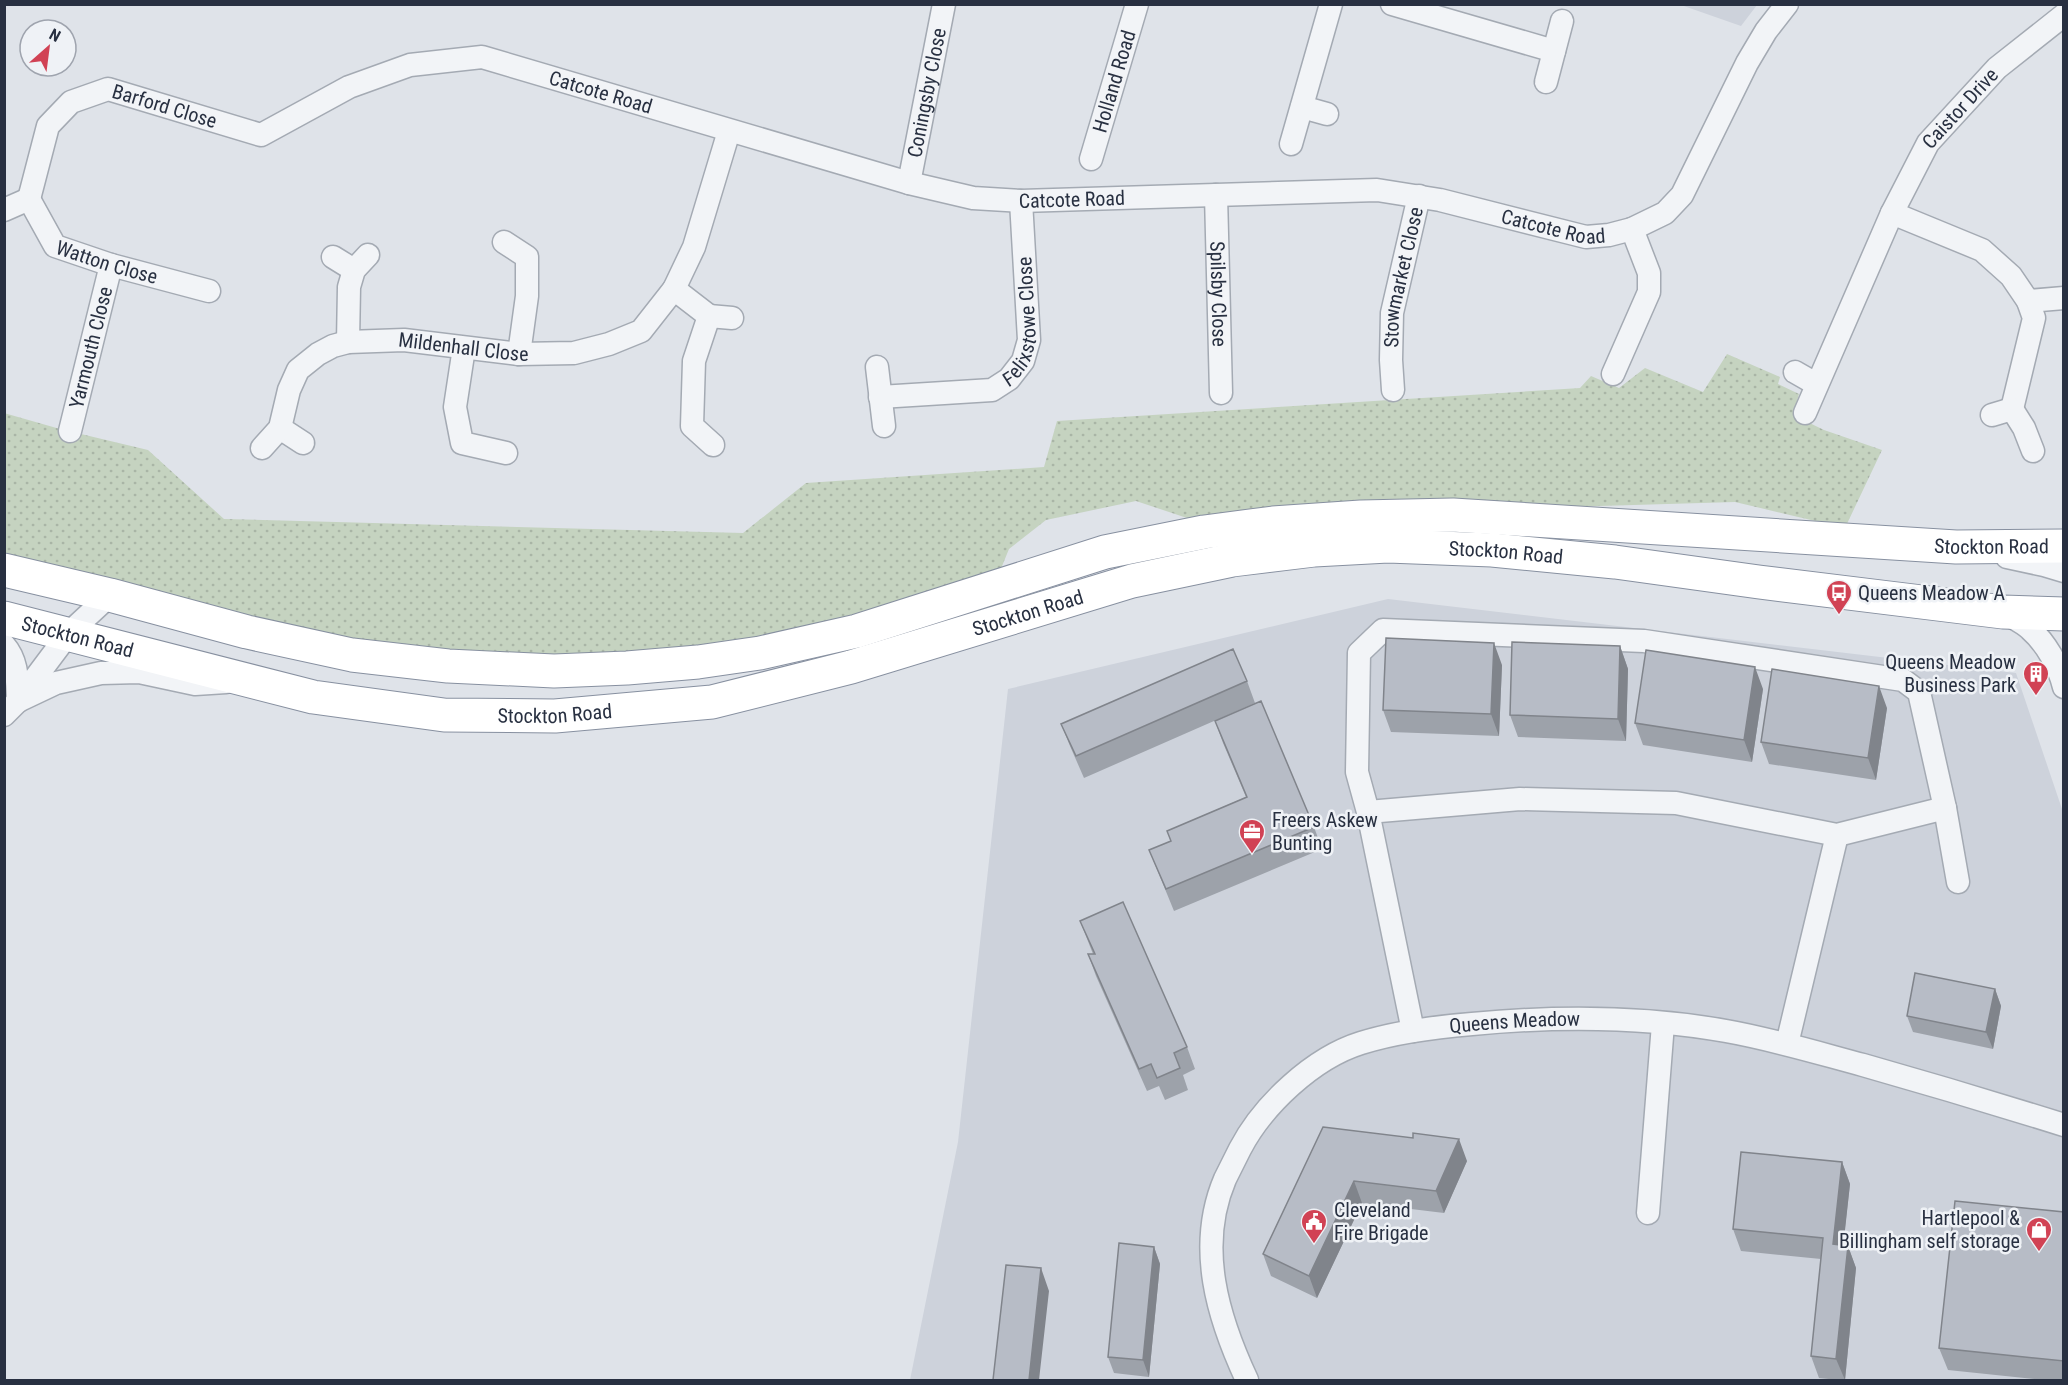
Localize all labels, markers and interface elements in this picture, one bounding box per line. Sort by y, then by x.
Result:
north arrow [18,18,78,78]
text: N [46,25,64,46]
street label: Coningsby Close [902,26,951,160]
street label: Holland Road [1088,27,1141,135]
street label: Caistor Drive [1917,63,2003,154]
street label: Catcote Road [546,65,655,119]
street label: Barford Close [109,79,220,133]
street label: Catcote Road [1018,186,1125,213]
street label: Catcote Road [1499,204,1606,249]
street label: Stowmarket Close [1379,205,1428,348]
street label: Watton Close [53,235,160,289]
street label: Spilsby Close [1205,241,1232,347]
street label: Felixstowe Close [998,256,1041,392]
street label: Yarmouth Close [64,284,117,411]
street label: Mildenhall Close [397,327,529,366]
street label: Stockton Road [1933,534,2049,559]
street label: Stockton Road [1448,536,1564,569]
bus stop icon: Queens Meadow A [1824,578,1854,616]
place label: Queens Meadow A [1858,581,2005,605]
street label: Stockton Road [969,585,1086,641]
street label: Stockton Road [19,611,136,663]
place label: Queens Meadow Business Park [1885,650,2016,697]
building icon: Queens Meadow Business Park [2021,659,2051,697]
street label: Stockton Road [497,699,613,728]
place label: Freers Askew Bunting [1272,808,1378,855]
office icon: Freers Askew Bunting [1237,817,1267,855]
street label: Queens Meadow [1448,1007,1580,1038]
place label: Cleveland Fire Brigade [1334,1198,1428,1245]
place label: Hartlepool & Billingham self storage [1839,1206,2020,1253]
public building icon: Cleveland Fire Brigade [1299,1207,1329,1245]
shop icon: Hartlepool & Billingham self storage [2024,1215,2054,1253]

